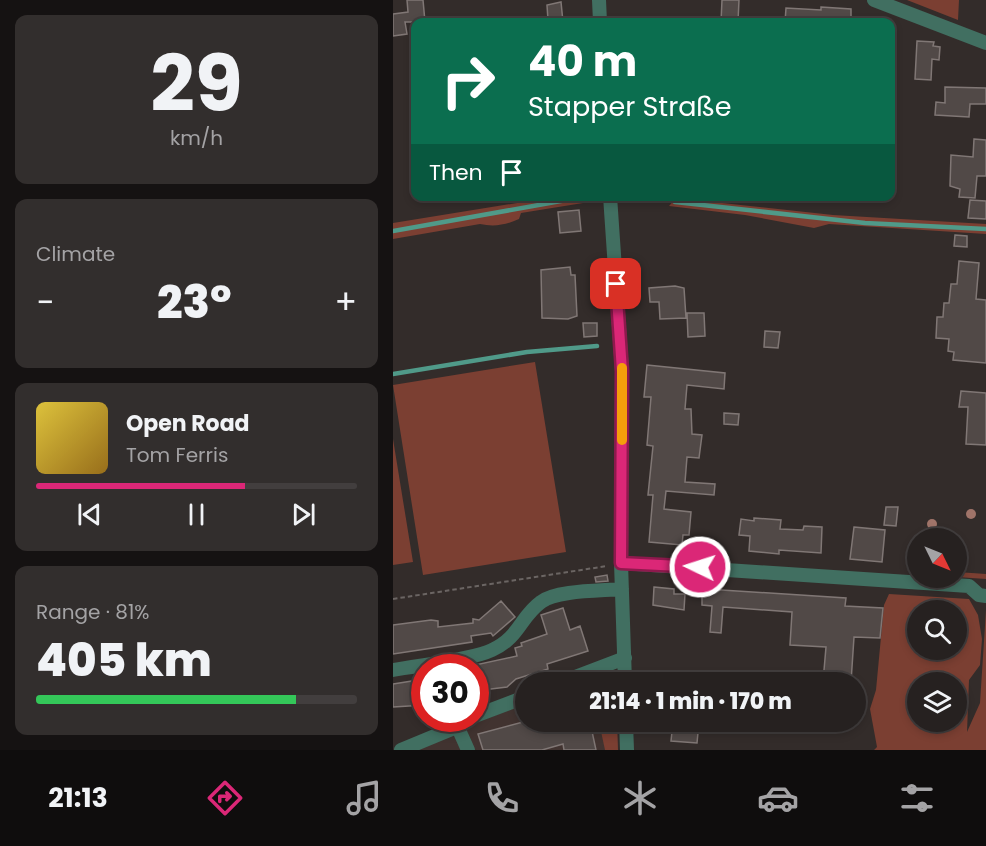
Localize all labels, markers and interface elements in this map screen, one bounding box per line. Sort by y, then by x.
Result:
text: 29 [150,29,243,138]
text: 40 m [528,32,637,91]
icon: right [429,42,507,120]
text: Stapper Straße [528,88,732,125]
text: km/h [170,124,223,152]
icon: arrive [495,156,528,189]
text: Then [429,157,483,188]
text: Climate [36,240,115,268]
pin [590,258,641,309]
icon: arrive [599,267,632,300]
text: 23° [157,271,232,334]
text: − [36,279,54,326]
text: + [334,279,357,326]
text: Open Road [126,408,250,439]
text: Tom Ferris [126,441,228,469]
icon: previous [73,498,106,531]
icon: pause [180,498,213,531]
icon: next [287,498,320,531]
north arrow [907,528,967,588]
map controls [907,528,967,732]
position arrow [668,535,732,599]
text: Range · 81% [36,598,150,626]
button: search [907,600,967,660]
text: 405 km [36,629,212,692]
speed limit sign: 30 [411,654,489,732]
button: layers [907,672,967,732]
text: 21:14 · 1 min · 170 m [589,686,792,717]
icon: directions [204,777,246,819]
icon: music [343,777,385,819]
icon: phone [481,777,523,819]
icon: climate [619,777,661,819]
icon: car [757,777,799,819]
icon: filters [896,777,938,819]
text: 21:13 [48,779,108,816]

